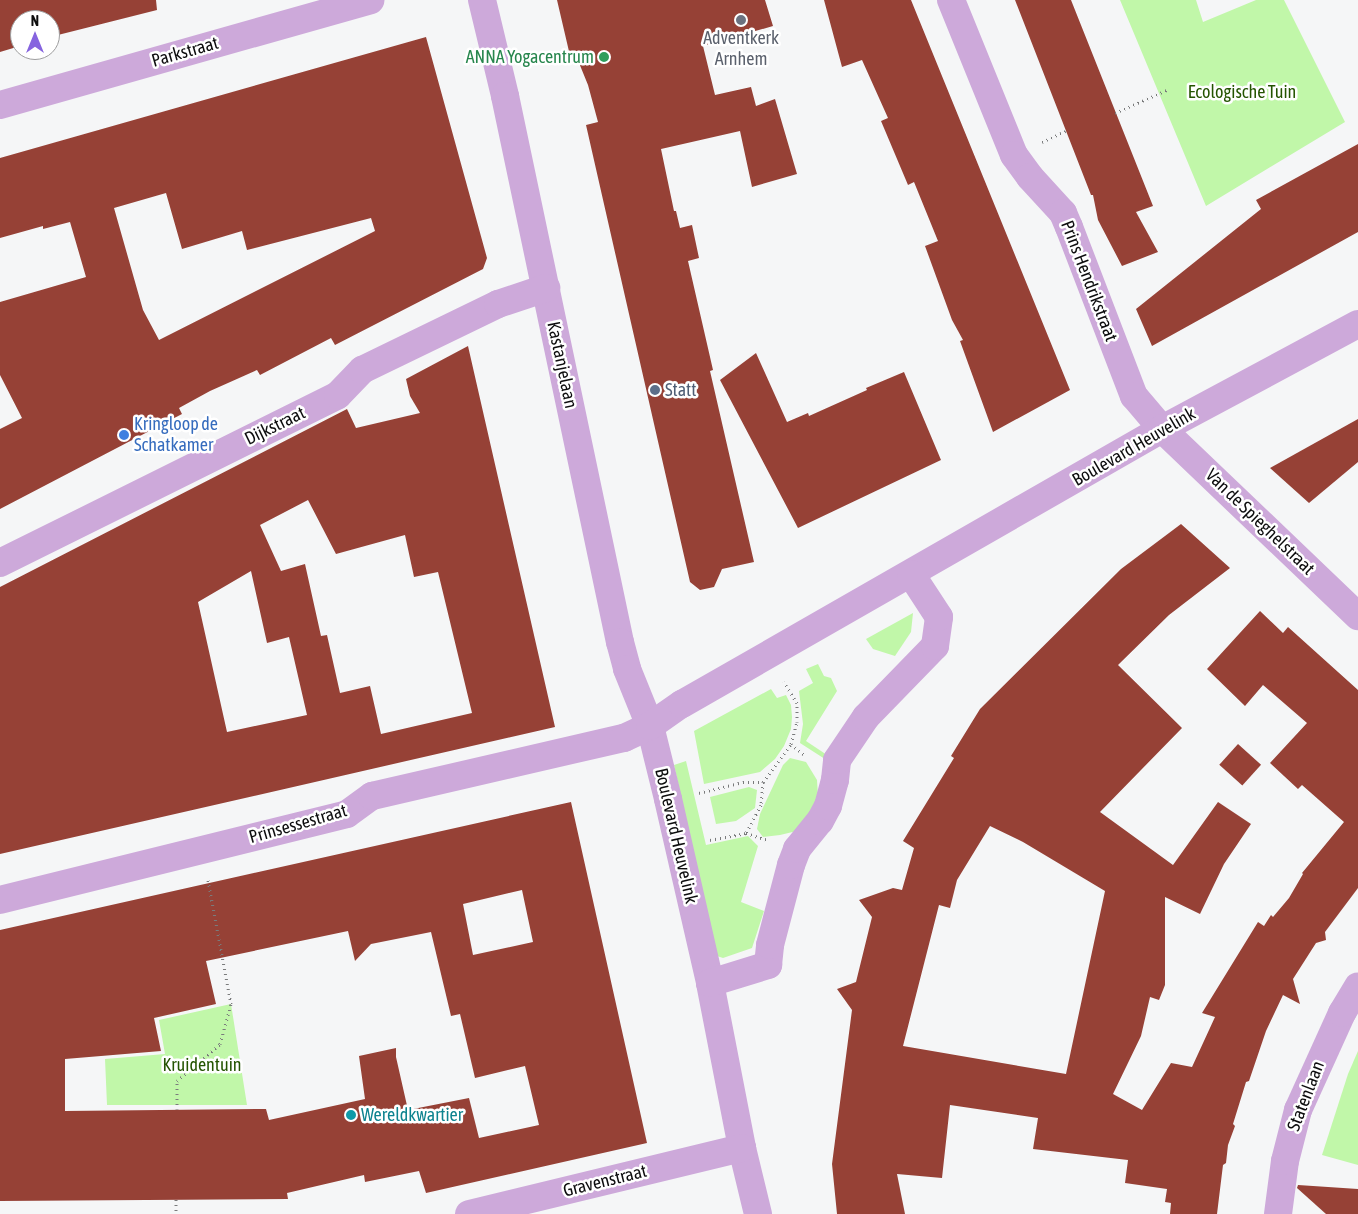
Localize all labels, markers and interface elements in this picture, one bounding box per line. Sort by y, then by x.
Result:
north arrow [10,10,60,60]
text: N [31,13,39,29]
marker: Adventkerk Arnhem [735,14,747,26]
place label: Adventkerk Arnhem [703,28,779,70]
street label: Parkstraat [149,32,221,72]
place label: ANNA Yogacentrum [466,46,594,68]
marker: ANNA Yogacentrum [598,51,610,63]
park label: Ecologische Tuin [1188,81,1296,103]
street label: Prins Hendrikstraat [1056,218,1122,344]
street label: Kastanjelaan [542,320,582,410]
place label: Statt [665,379,696,401]
marker: Statt [649,384,661,396]
street label: Dijkstraat [241,402,309,450]
street label: Boulevard Heuvelink [1069,403,1199,491]
place label: Kringloop de Schatkamer [134,414,218,456]
marker: Kringloop de Schatkamer [118,429,130,441]
street label: Van de Spieghelstraat [1201,464,1319,580]
street label: Boulevard Heuvelink [650,766,702,906]
street label: Prinsessestraat [247,800,349,848]
park label: Kruidentuin [162,1054,242,1076]
street label: Statenlaan [1283,1058,1329,1134]
place label: Wereldkwartier [361,1104,463,1126]
marker: Wereldkwartier [345,1109,357,1121]
street label: Gravenstraat [561,1160,649,1202]

